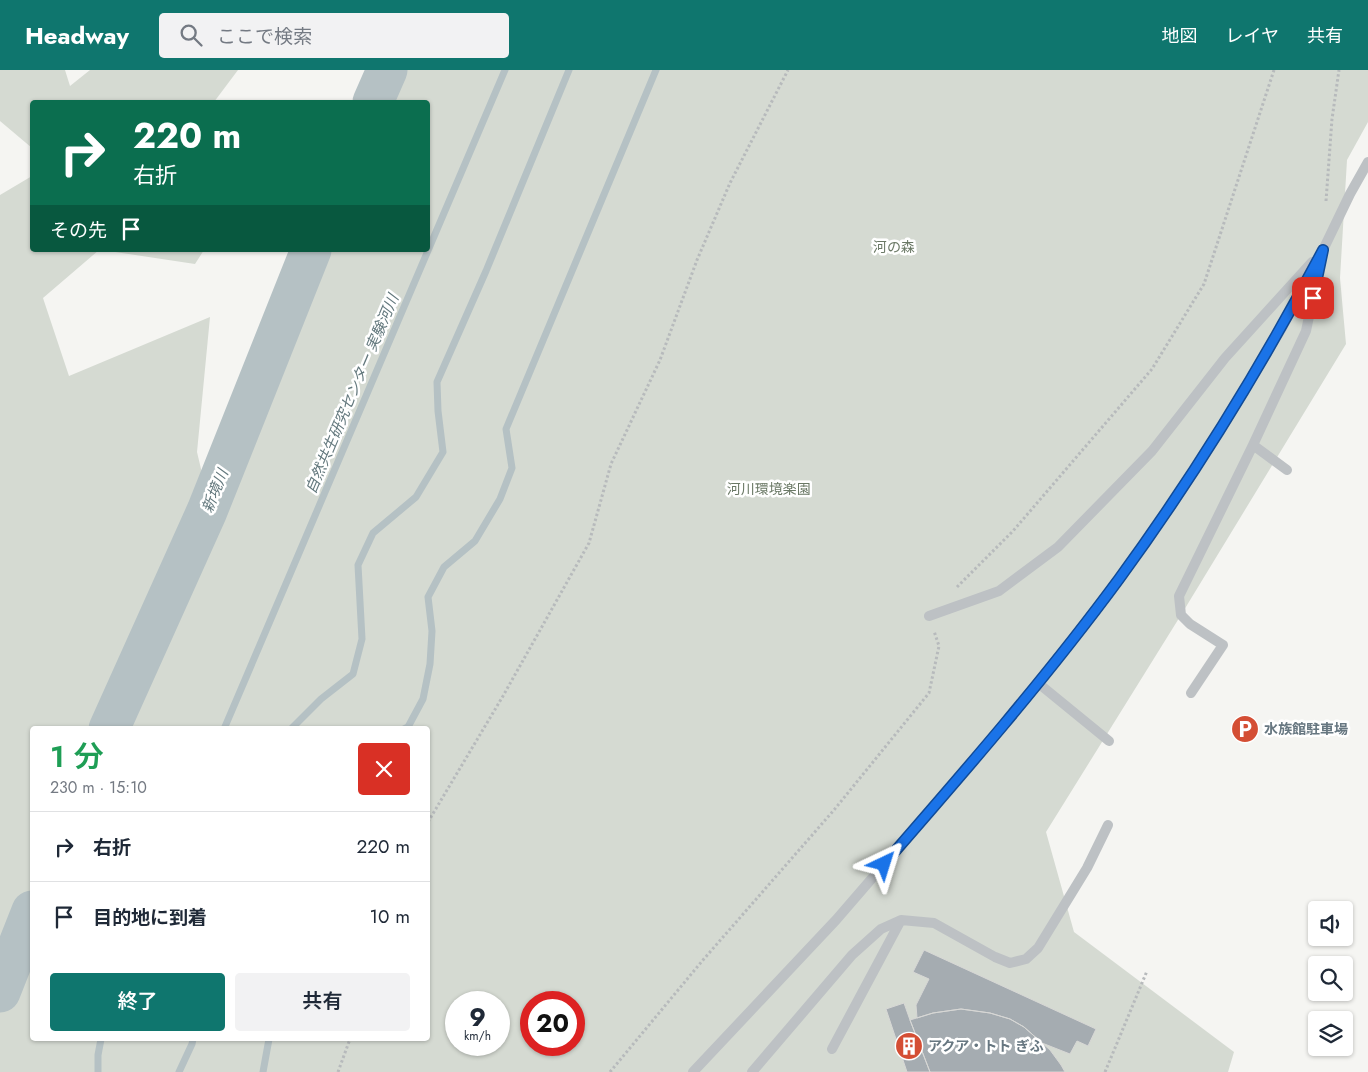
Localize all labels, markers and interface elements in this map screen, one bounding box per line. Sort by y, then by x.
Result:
search box [159,13,509,58]
text: Headway [25,18,129,53]
icon: search [177,21,205,49]
text: ここで検索 [217,23,312,50]
text: 地図 [1162,23,1198,49]
text: レイヤ [1226,23,1279,49]
text: 共有 [1307,23,1343,49]
text: 220 m [133,111,241,161]
icon: right [50,120,115,185]
text: 右折 [133,159,177,191]
icon: arrive [117,215,145,243]
text: その先 [50,217,107,244]
park label: 河の森 [873,237,915,257]
pin [1292,277,1334,319]
icon: arrive [1299,284,1327,312]
water label: 自然共生研究センター 実験河川 [300,289,405,497]
water label: 新境川 [196,464,234,516]
park label: 河川環境楽園 [727,479,811,499]
parking icon: 水族館駐車場 [1230,714,1260,744]
place label: 水族館駐車場 [1264,719,1348,739]
text: 1 分 [50,735,104,778]
button: close [358,743,410,795]
text: 230 m · 15:10 [50,776,147,799]
icon: right [50,833,78,861]
text: 220 m [356,833,410,860]
text: 右折 [93,834,131,861]
position arrow [857,837,909,889]
map controls [1308,901,1353,1056]
button: sound [1308,901,1353,946]
icon: arrive [50,903,78,931]
text: 10 m [370,903,410,930]
text: 目的地に到着 [93,904,207,931]
button: search [1308,956,1353,1001]
button: 終了 [50,973,225,1031]
button: 共有 [235,973,410,1031]
speed limit sign: 20 [520,991,585,1056]
text: 9 [469,999,486,1035]
button: layers [1308,1011,1353,1056]
text: km/h [464,1027,491,1045]
building icon: アクア・トト ぎふ [894,1031,924,1061]
place label: アクア・トト ぎふ [928,1036,1044,1056]

